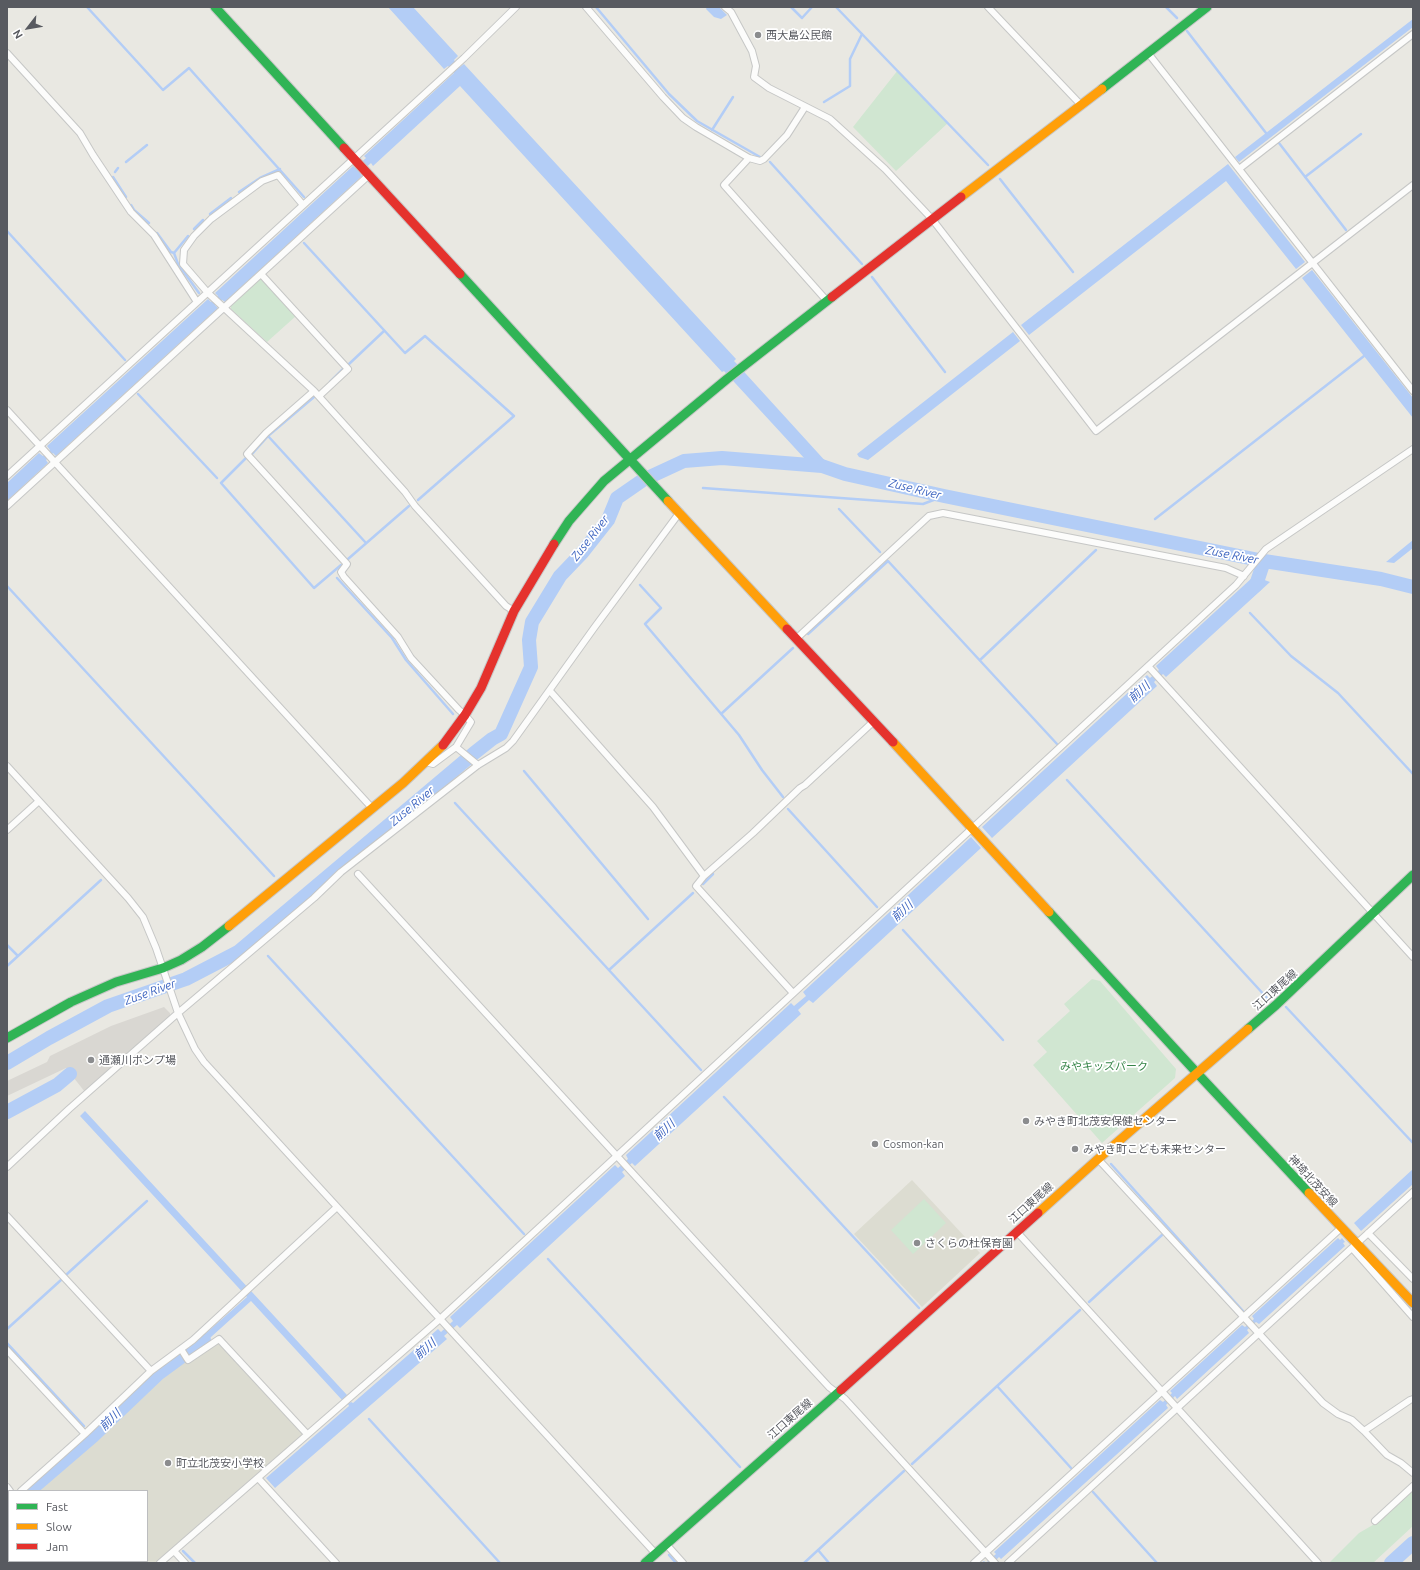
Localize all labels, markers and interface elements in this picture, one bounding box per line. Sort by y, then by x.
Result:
north arrow [8,8,48,48]
text: N [10,28,25,41]
place label: 西大島公民館 [766,28,832,42]
marker: 西大島公民館 [753,30,763,40]
water label: Zuse River [887,476,943,502]
water label: Zuse River [568,512,612,564]
water label: Zuse River [1204,543,1260,567]
water label: 前川 [1125,679,1153,705]
water label: Zuse River [387,783,437,829]
water label: 前川 [888,898,916,924]
street label: 江口東尾線 [1250,967,1300,1013]
water label: Zuse River [122,976,178,1008]
place label: 通瀬川ポンプ場 [99,1053,176,1067]
marker: 通瀬川ポンプ場 [86,1055,96,1065]
park label: みやキッズパーク [1060,1059,1148,1073]
place label: みやき町北茂安保健センター [1034,1114,1177,1128]
marker: みやき町北茂安保健センター [1021,1116,1031,1126]
water label: 前川 [650,1117,678,1143]
place label: Cosmon-kan [883,1137,944,1151]
marker: Cosmon-kan [870,1139,880,1149]
place label: みやき町こども未来センター [1083,1142,1226,1156]
marker: みやき町こども未来センター [1070,1144,1080,1154]
street label: 神埼北茂安線 [1286,1152,1340,1210]
street label: 江口東尾線 [1006,1180,1056,1226]
place label: さくらの杜保育園 [925,1236,1013,1250]
marker: さくらの杜保育園 [912,1238,922,1248]
water label: 前川 [411,1336,439,1362]
street label: 江口東尾線 [765,1396,815,1442]
water label: 前川 [96,1406,124,1434]
place label: 町立北茂安小学校 [176,1456,264,1470]
marker: 町立北茂安小学校 [163,1458,173,1468]
legend [8,1490,148,1562]
text: Fast [46,1500,68,1513]
text: Slow [46,1520,72,1533]
text: Jam [46,1540,68,1553]

